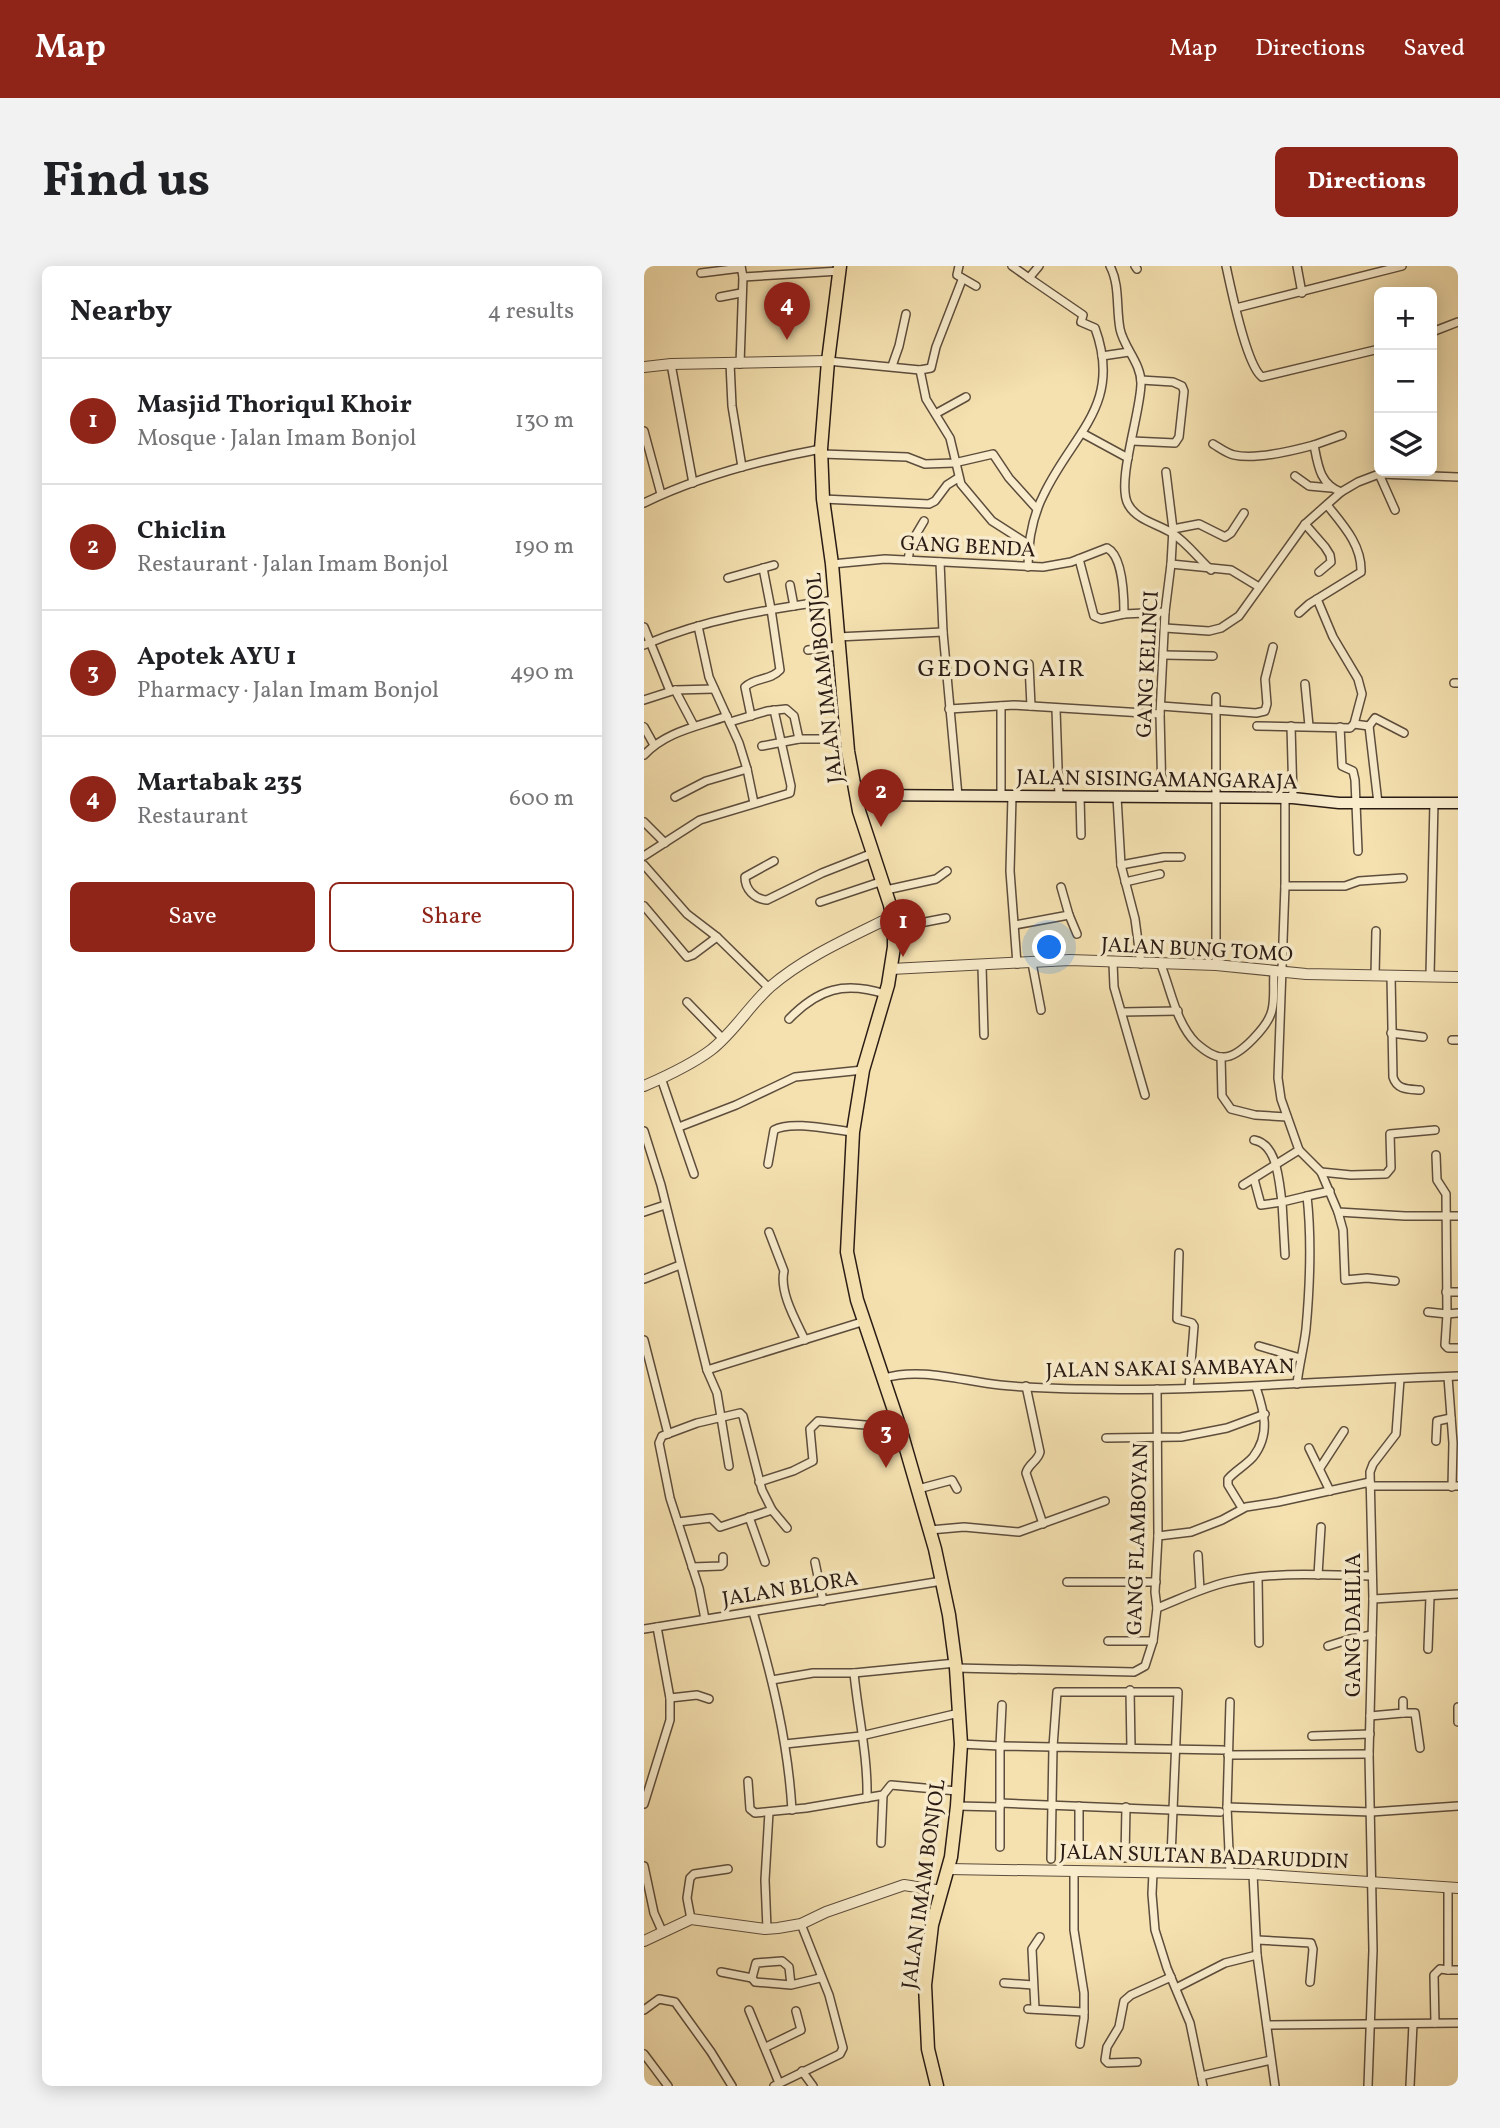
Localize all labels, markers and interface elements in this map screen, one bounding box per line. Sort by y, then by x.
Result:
text: Map [35,26,106,72]
text: Map [1169,32,1217,66]
text: Directions [1255,32,1365,66]
text: Saved [1403,32,1465,66]
button: Directions [1275,147,1458,217]
text: Find us [42,148,210,217]
pin: 4 [764,282,810,340]
map controls [1374,287,1437,476]
button: + [1374,287,1437,350]
text: Nearby [70,291,172,333]
text: 4 results [488,296,574,328]
button: − [1374,350,1437,413]
text: Masjid Thoriqul Khoir [137,387,412,423]
text: 1 [88,405,98,437]
text: 130 m [515,405,574,437]
button: layers [1374,413,1437,476]
text: Mosque · Jalan Imam Bonjol [137,423,416,455]
text: Chiclin [137,513,226,549]
street label: GANG BENDA [899,529,1037,566]
text: 2 [87,531,99,563]
text: 190 m [514,531,574,563]
text: Restaurant · Jalan Imam Bonjol [137,549,448,581]
street label: JALAN IMAM BONJOL [800,571,851,785]
street label: GANG KELINCI [1130,590,1167,738]
text: Apotek AYU 1 [137,639,296,675]
district label: GEDONG AIR [918,653,1087,687]
text: 3 [87,657,99,689]
text: 490 m [510,657,574,689]
text: Pharmacy · Jalan Imam Bonjol [137,675,439,707]
street label: JALAN SISINGAMANGARAJA [1016,764,1298,797]
text: Martabak 235 [137,765,302,801]
pin: 2 [858,769,904,827]
text: 4 [86,783,100,815]
text: 600 m [509,783,574,815]
text: Restaurant [137,801,248,833]
button: Save [70,882,315,952]
button: Share [329,882,574,952]
pin: 1 [880,899,926,957]
your location [1032,930,1066,964]
street label: JALAN BUNG TOMO [1100,931,1294,970]
street label: JALAN SAKAI SAMBAYAN [1045,1353,1295,1386]
pin: 3 [863,1410,909,1468]
street label: GANG FLAMBOYAN [1121,1442,1156,1636]
street label: GANG DAHLIA [1340,1553,1369,1697]
street label: JALAN BLORA [720,1564,861,1615]
street label: JALAN IMAM BONJOL [895,1777,954,1991]
street label: JALAN SULTAN BADARUDDIN [1059,1838,1349,1877]

